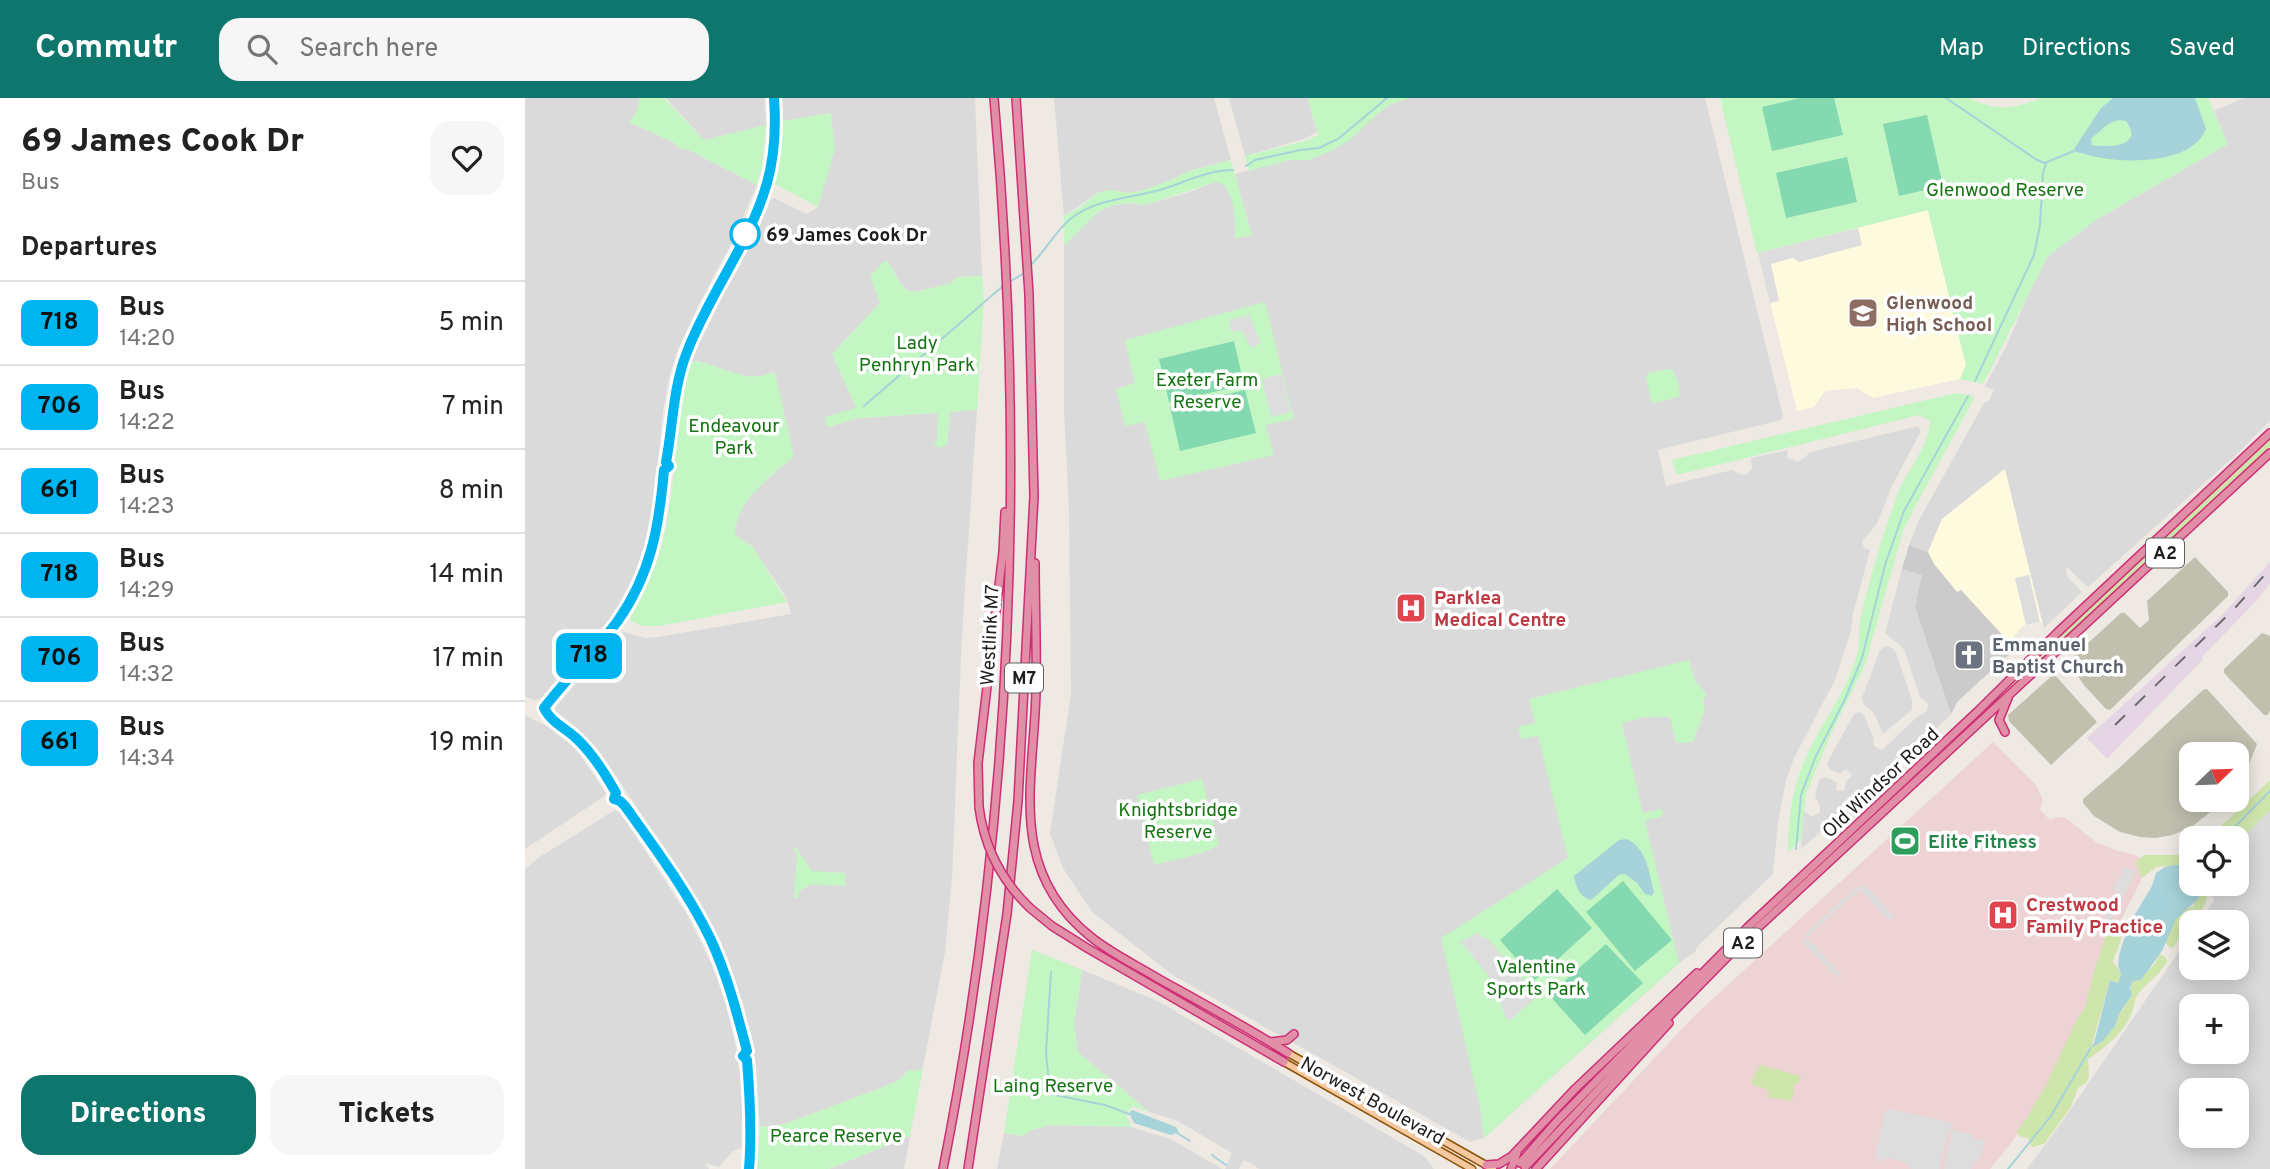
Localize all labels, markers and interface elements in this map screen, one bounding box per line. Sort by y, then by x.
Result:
search box [219,18,709,81]
text: Commutr [35,28,177,70]
icon: search [243,30,281,68]
text: Search here [299,33,438,66]
text: Map [1939,34,1984,64]
text: Directions [2022,34,2131,64]
text: Saved [2169,34,2235,64]
button: heart [430,121,504,195]
text: 69 James Cook Dr [21,122,304,164]
text: Bus [21,169,60,198]
park label: Glenwood Reserve [1926,179,2084,203]
marker: 69 James Cook Dr [730,219,760,249]
place label: 69 James Cook Dr [766,224,927,248]
text: Departures [21,232,158,265]
text: Bus [119,292,165,325]
place label: Glenwood High School [1886,292,1992,338]
school or university icon: Glenwood High School [1846,296,1880,330]
text: 5 min [438,307,504,340]
text: 718 [41,308,79,338]
text: 14:20 [119,325,175,354]
park label: Lady Penhryn Park [859,332,975,378]
park label: Exeter Farm Reserve [1156,369,1258,415]
text: Bus [119,376,165,409]
text: 7 min [442,391,504,424]
text: 706 [38,392,81,422]
text: 14:22 [119,409,175,438]
park label: Endeavour Park [688,415,780,461]
text: Bus [119,460,165,493]
text: 8 min [439,475,504,508]
text: 661 [40,476,79,506]
text: 14:23 [119,493,175,522]
road number: A2 [2146,538,2184,568]
text: Bus [119,544,165,577]
text: 14 min [429,559,504,592]
text: 718 [41,560,79,590]
text: 14:29 [119,577,174,606]
street label: Westlink M7 [976,584,1006,686]
place label: Parklea Medical Centre [1434,587,1566,633]
hospital icon: Parklea Medical Centre [1394,591,1428,625]
text: Bus [119,628,165,661]
line badge: 718 [549,633,629,679]
place label: Emmanuel Baptist Church [1992,634,2124,680]
church icon: Emmanuel Baptist Church [1952,638,1986,672]
text: 718 [570,641,608,671]
text: 17 min [432,643,504,676]
text: 706 [38,644,81,674]
text: 14:32 [119,661,174,690]
road number: M7 [1005,664,1043,692]
text: Bus [119,712,165,745]
street label: Old Windsor Road [1818,723,1945,844]
text: 19 min [429,727,504,760]
text: 661 [40,728,79,758]
north arrow [2179,742,2249,812]
map controls [2179,742,2249,1148]
text: 14:34 [119,745,175,774]
park label: Knightsbridge Reserve [1118,799,1238,845]
sports icon: Elite Fitness [1888,824,1922,858]
button: locate [2179,826,2249,896]
place label: Elite Fitness [1928,831,2037,855]
place label: Crestwood Family Practice [2026,894,2163,940]
hospital icon: Crestwood Family Practice [1986,898,2020,932]
button: layers [2179,910,2249,980]
road number: A2 [1724,928,1762,958]
park label: Valentine Sports Park [1486,956,1586,1002]
button: + [2179,994,2249,1064]
street label: Norwest Boulevard [1296,1052,1448,1151]
button: Directions [21,1075,256,1155]
button: Tickets [270,1075,504,1155]
park label: Laing Reserve [993,1075,1113,1099]
button: − [2179,1078,2249,1148]
park label: Pearce Reserve [770,1125,902,1149]

